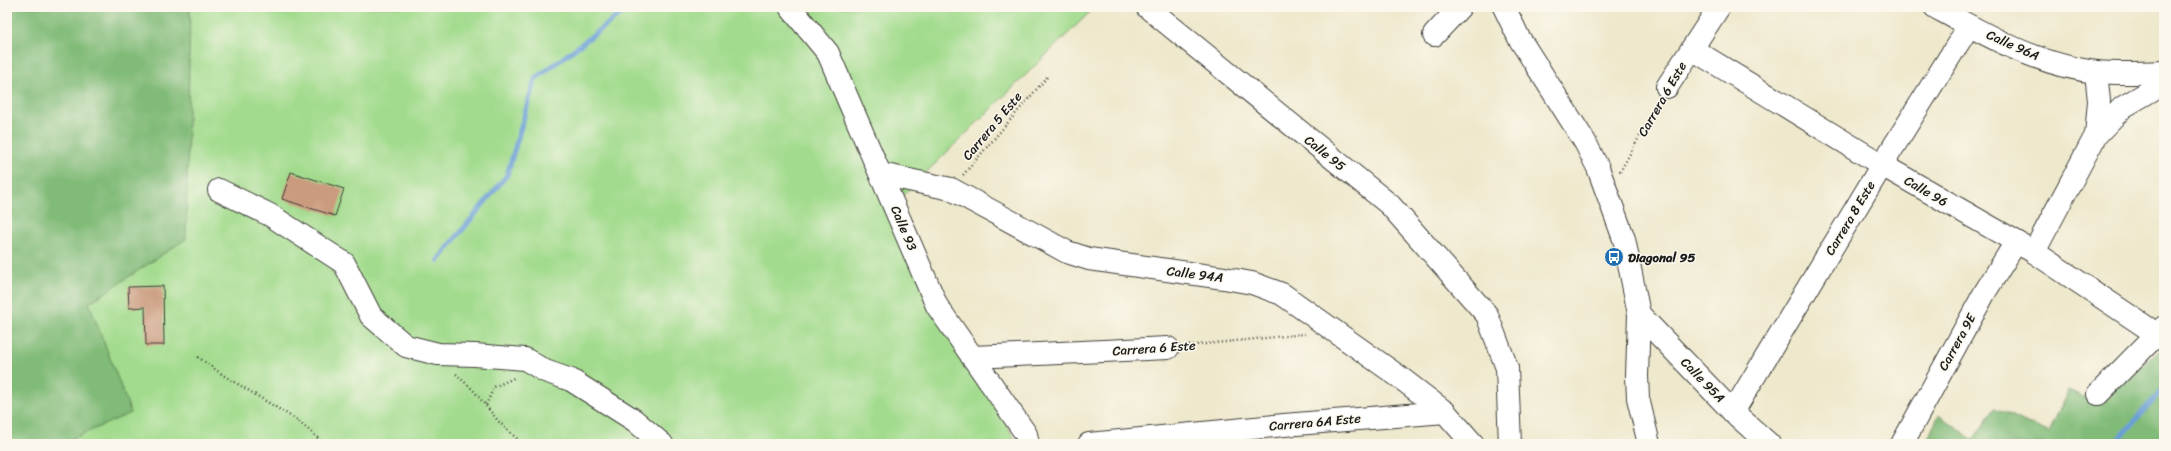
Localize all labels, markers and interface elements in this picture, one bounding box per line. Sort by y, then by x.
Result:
street label: Calle 96A [1983,23,2043,67]
street label: Carrera 6 Este [1631,57,1693,141]
street label: Carrera 5 Este [956,86,1028,166]
street label: Calle 95 [1299,129,1351,177]
street label: Calle 96 [1900,169,1952,213]
street label: Carrera 8 Este [1819,176,1882,260]
street label: Calle 93 [884,202,924,254]
bus stop icon: Diagonal 95 [1603,246,1625,268]
place label: Diagonal 95 [1628,246,1695,269]
street label: Calle 94A [1165,259,1225,289]
street label: Carrera 9E [1932,308,1983,375]
street label: Carrera 6 Este [1112,334,1197,362]
street label: Calle 95A [1675,352,1731,408]
street label: Carrera 6A Este [1268,407,1362,437]

